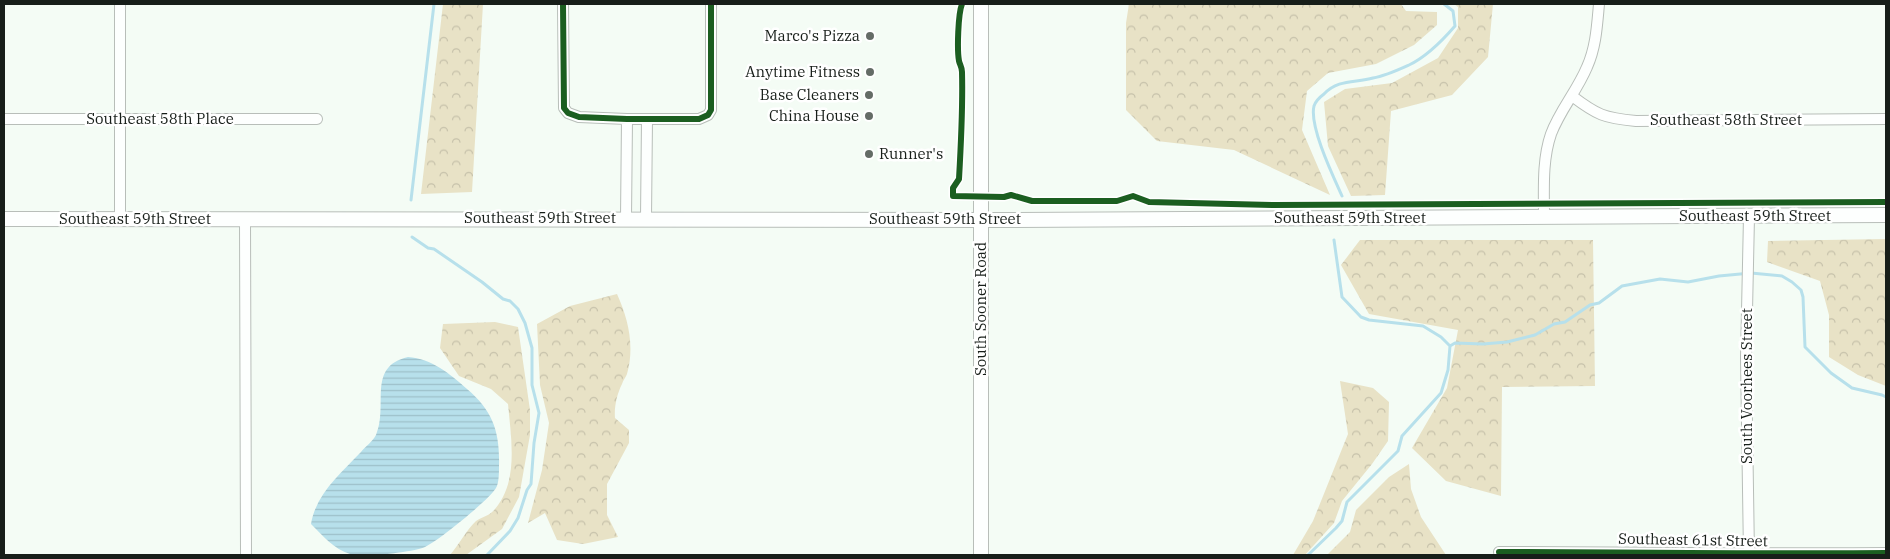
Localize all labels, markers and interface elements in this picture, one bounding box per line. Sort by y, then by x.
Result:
place label: Marco's Pizza [764,26,860,45]
marker: Marco's Pizza [864,30,876,42]
place label: Anytime Fitness [745,62,860,81]
marker: Anytime Fitness [864,66,876,78]
place label: Base Cleaners [760,85,859,104]
marker: Base Cleaners [863,89,875,101]
place label: China House [769,106,859,125]
street label: Southeast 58th Place [86,109,234,128]
marker: China House [863,110,875,122]
street label: Southeast 58th Street [1650,110,1802,129]
place label: Runner's [879,144,943,163]
marker: Runner's [863,148,875,160]
street label: Southeast 59th Street [1679,206,1831,225]
street label: Southeast 59th Street [464,208,616,227]
street label: Southeast 59th Street [1274,208,1426,227]
street label: Southeast 59th Street [59,209,211,228]
street label: Southeast 59th Street [869,209,1021,228]
street label: South Sooner Road [971,242,990,376]
street label: South Voorhees Street [1737,308,1756,464]
street label: Southeast 61st Street [1618,529,1768,550]

